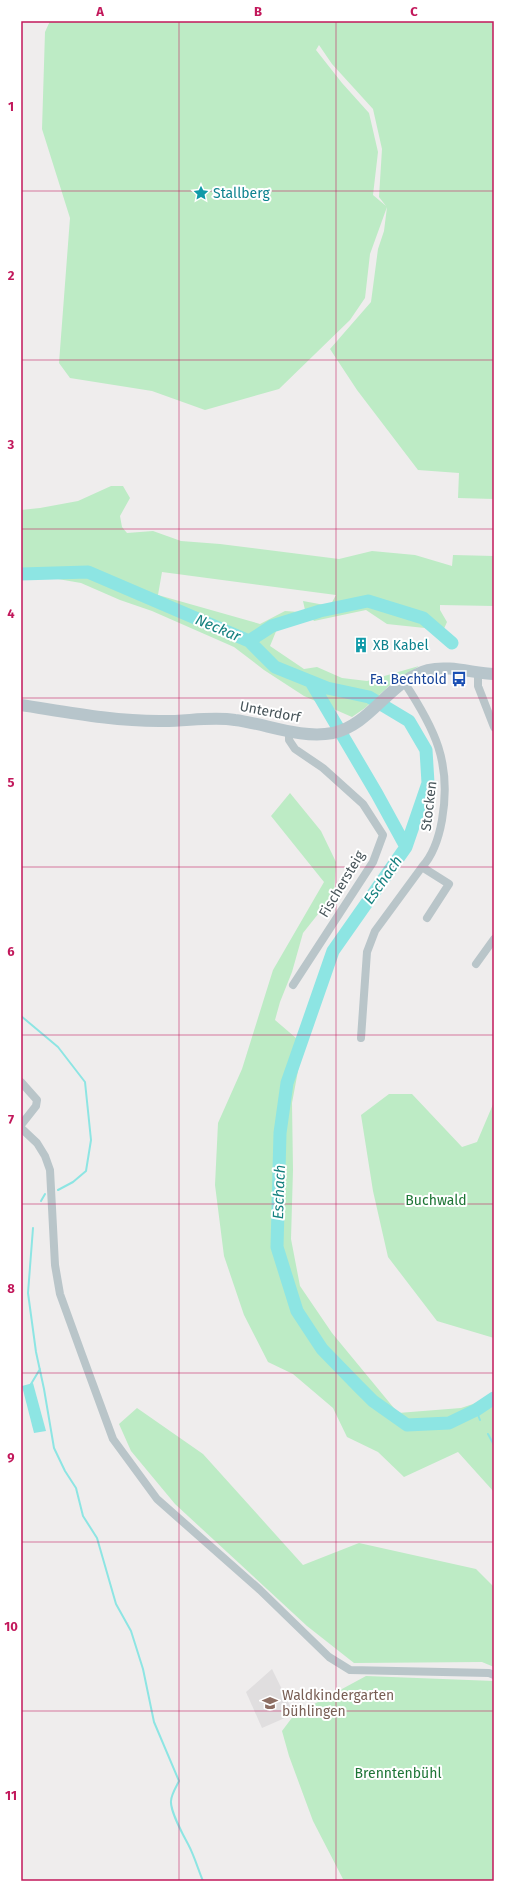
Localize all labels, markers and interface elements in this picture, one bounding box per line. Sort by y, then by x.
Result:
text: A [95,4,104,19]
text: B [254,4,262,19]
text: C [410,4,418,19]
text: 1 [8,99,14,114]
place icon: Stallberg [192,184,210,202]
place label: Stallberg [213,185,270,202]
text: 2 [8,268,15,283]
text: 3 [7,437,15,452]
text: 4 [7,606,15,621]
water label: Neckar [193,610,244,646]
building icon: XB Kabel [352,636,370,654]
place label: XB Kabel [373,637,429,654]
bus stop icon: Fa. Bechtold [450,670,468,688]
place label: Fa. Bechtold [370,671,447,688]
street label: Unterdorf [238,698,303,726]
text: 5 [8,775,15,790]
street label: Stocken [418,780,440,832]
street label: Fischersteig [315,847,369,920]
water label: Eschach [360,852,406,908]
text: 6 [7,944,15,959]
text: 7 [8,1112,14,1127]
water label: Eschach [269,1164,289,1220]
park label: Buchwald [405,1192,467,1209]
text: 8 [7,1281,15,1296]
text: 9 [7,1450,15,1465]
text: 10 [4,1619,18,1634]
place label: Waldkindergarten bühlingen [282,1687,394,1720]
school or university icon: Waldkindergarten bühlingen [261,1694,279,1712]
park label: Brenntenbühl [355,1765,441,1782]
text: 11 [5,1788,17,1803]

